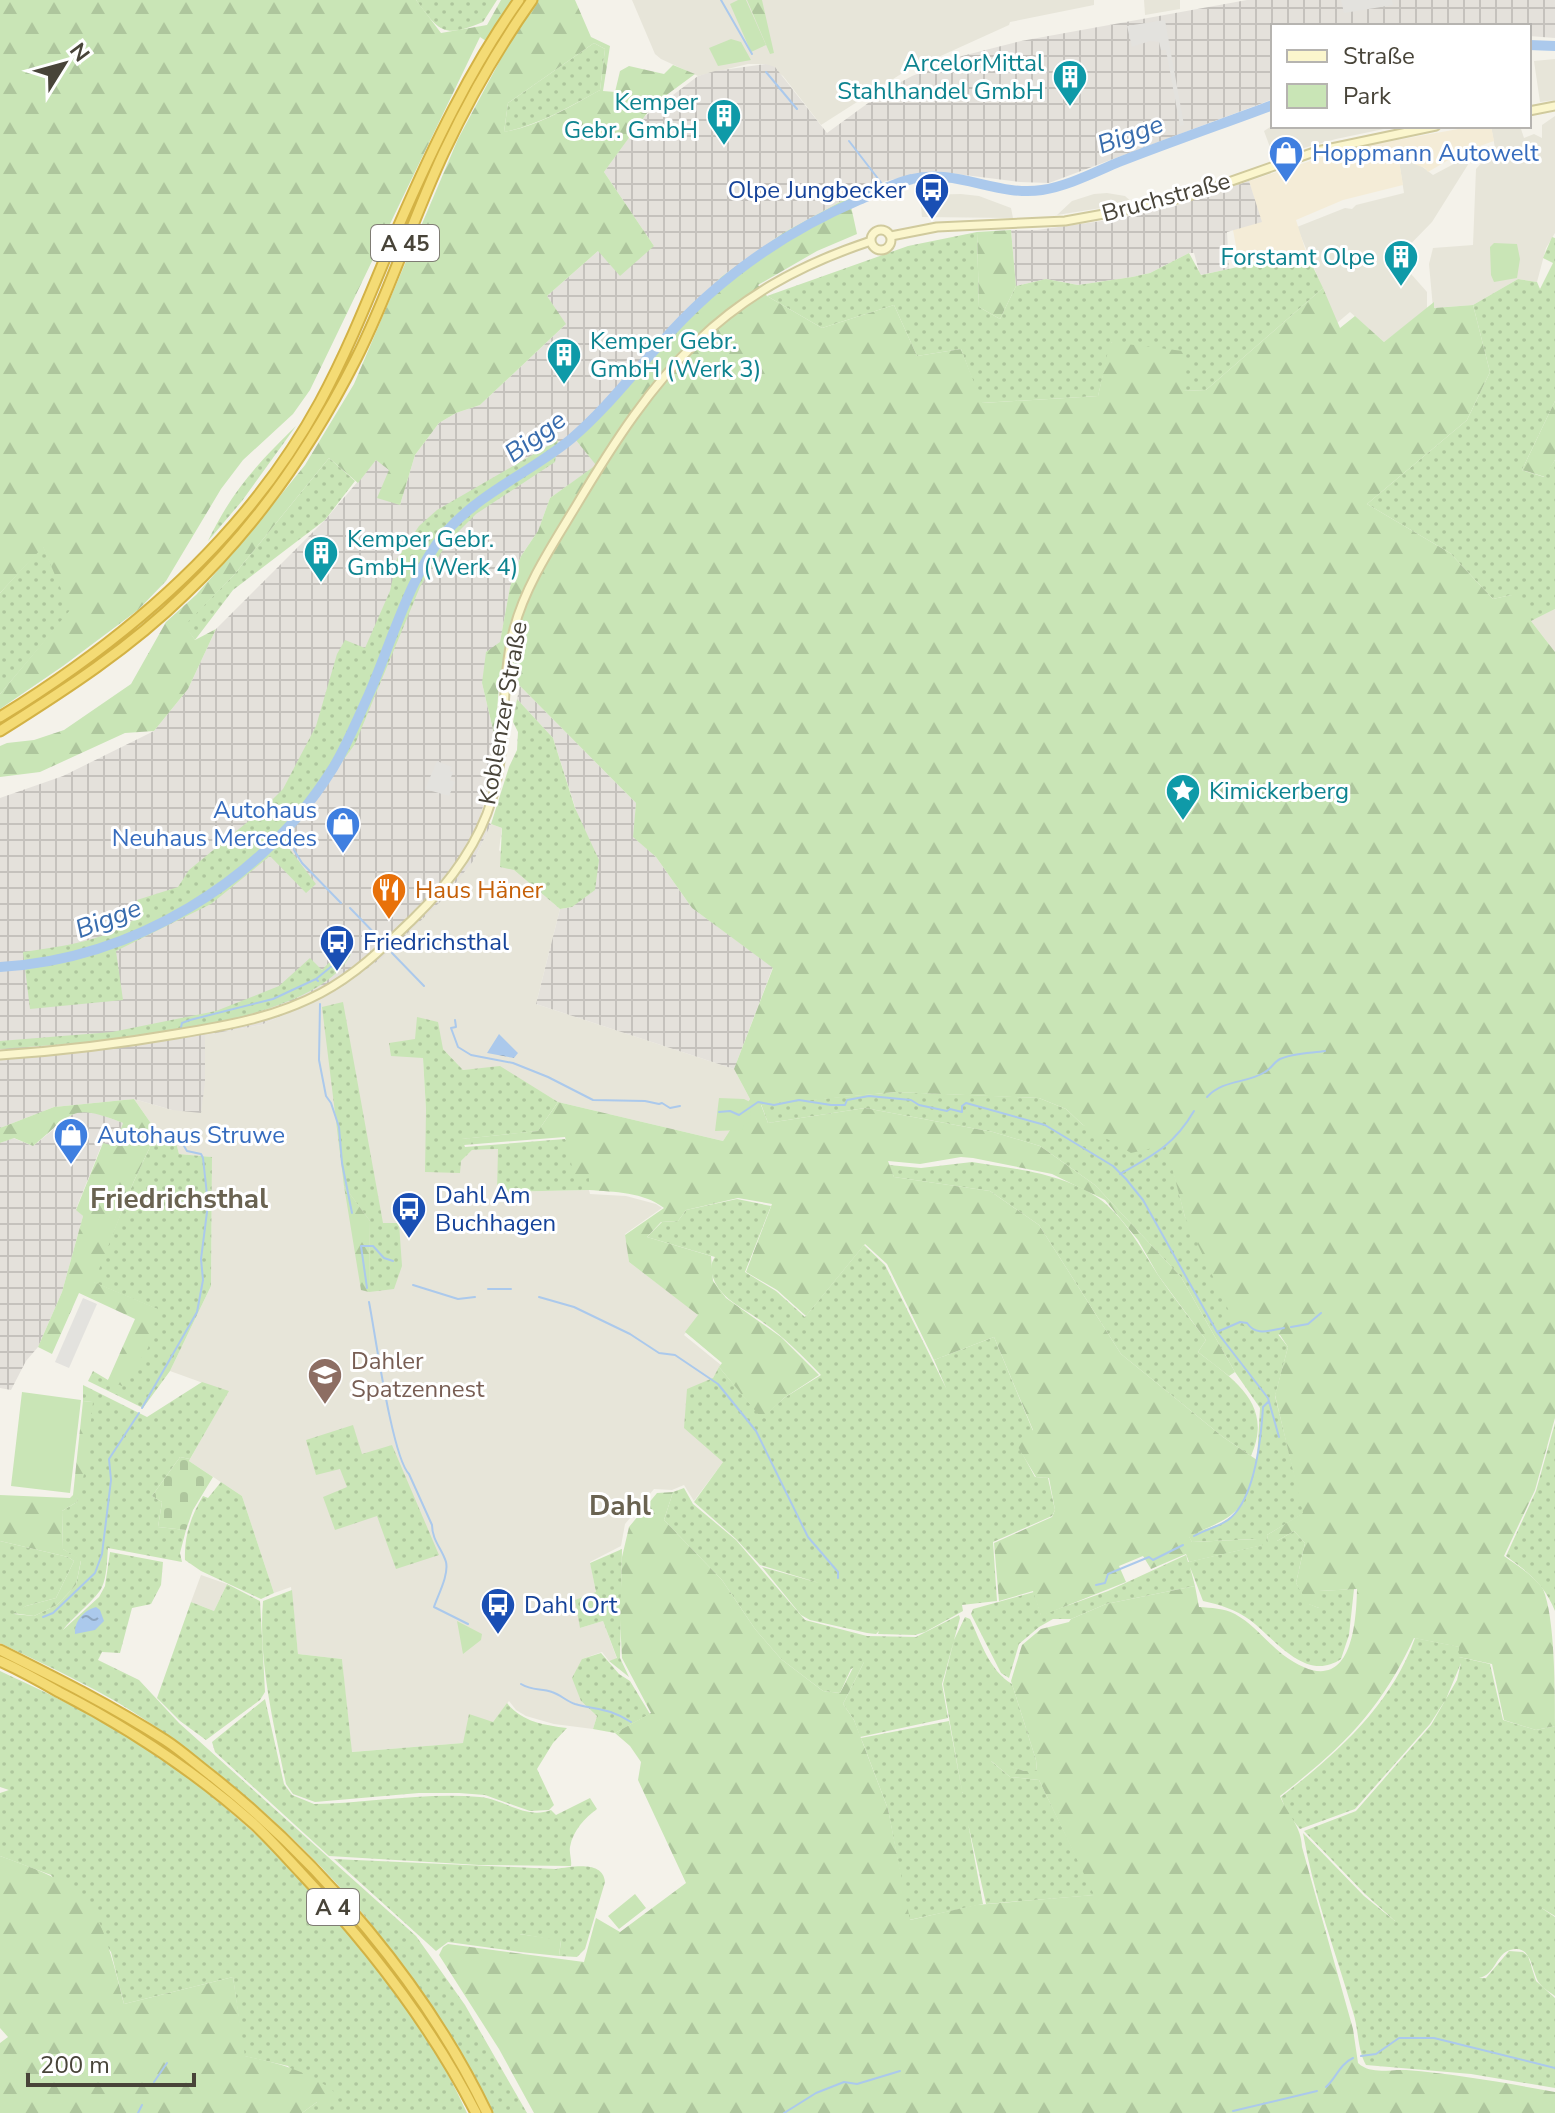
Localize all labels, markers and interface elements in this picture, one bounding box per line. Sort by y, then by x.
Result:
north arrow [24,24,104,104]
legend [1271,24,1531,128]
text: N [62,37,96,68]
text: Straße [1343,40,1415,72]
place label: ArcelorMittal Stahlhandel GmbH [837,47,1044,107]
building icon: ArcelorMittal Stahlhandel GmbH [1051,58,1089,108]
text: Park [1343,80,1392,112]
place label: Kemper Gebr. GmbH [564,86,698,146]
building icon: Kemper Gebr. GmbH [705,97,743,147]
water label: Bigge [1092,106,1168,163]
shop icon: Hoppmann Autowelt [1267,134,1305,184]
place label: Hoppmann Autowelt [1312,137,1539,169]
street label: Bruchstraße [1098,165,1234,229]
bus stop icon: Olpe Jungbecker [913,171,951,221]
place label: Olpe Jungbecker [728,174,906,206]
road number: A 45 [371,225,439,261]
building icon: Forstamt Olpe [1382,238,1420,288]
place label: Forstamt Olpe [1221,241,1375,273]
place label: Kemper Gebr. GmbH (Werk 3) [590,325,761,385]
building icon: Kemper Gebr. GmbH (Werk 3) [545,336,583,386]
water label: Bigge [498,402,573,471]
place label: Kemper Gebr. GmbH (Werk 4) [347,523,518,583]
building icon: Kemper Gebr. GmbH (Werk 4) [302,534,340,584]
street label: Koblenzer Straße [471,619,535,807]
place icon: Kimickerberg [1164,772,1202,822]
place label: Kimickerberg [1209,775,1349,807]
place label: Autohaus Neuhaus Mercedes [112,794,317,854]
shop icon: Autohaus Neuhaus Mercedes [324,805,362,855]
restaurant icon: Haus Häner [370,871,408,921]
place label: Haus Häner [415,874,544,906]
water label: Bigge [70,890,146,947]
bus stop icon: Friedrichsthal [318,923,356,973]
place label: Friedrichsthal [363,926,509,958]
shop icon: Autohaus Struwe [52,1116,90,1166]
place label: Autohaus Struwe [97,1119,285,1151]
place label: Dahl Am Buchhagen [435,1179,556,1239]
district label: Friedrichsthal [90,1180,268,1218]
bus stop icon: Dahl Am Buchhagen [390,1190,428,1240]
place label: Dahler Spatzennest [351,1345,485,1405]
school or university icon: Dahler Spatzennest [306,1356,344,1406]
district label: Dahl [589,1487,651,1525]
bus stop icon: Dahl Ort [479,1586,517,1636]
place label: Dahl Ort [524,1589,618,1621]
road number: A 4 [307,1889,359,1925]
scale bar [28,2037,194,2087]
text: 200 m [40,2049,110,2081]

